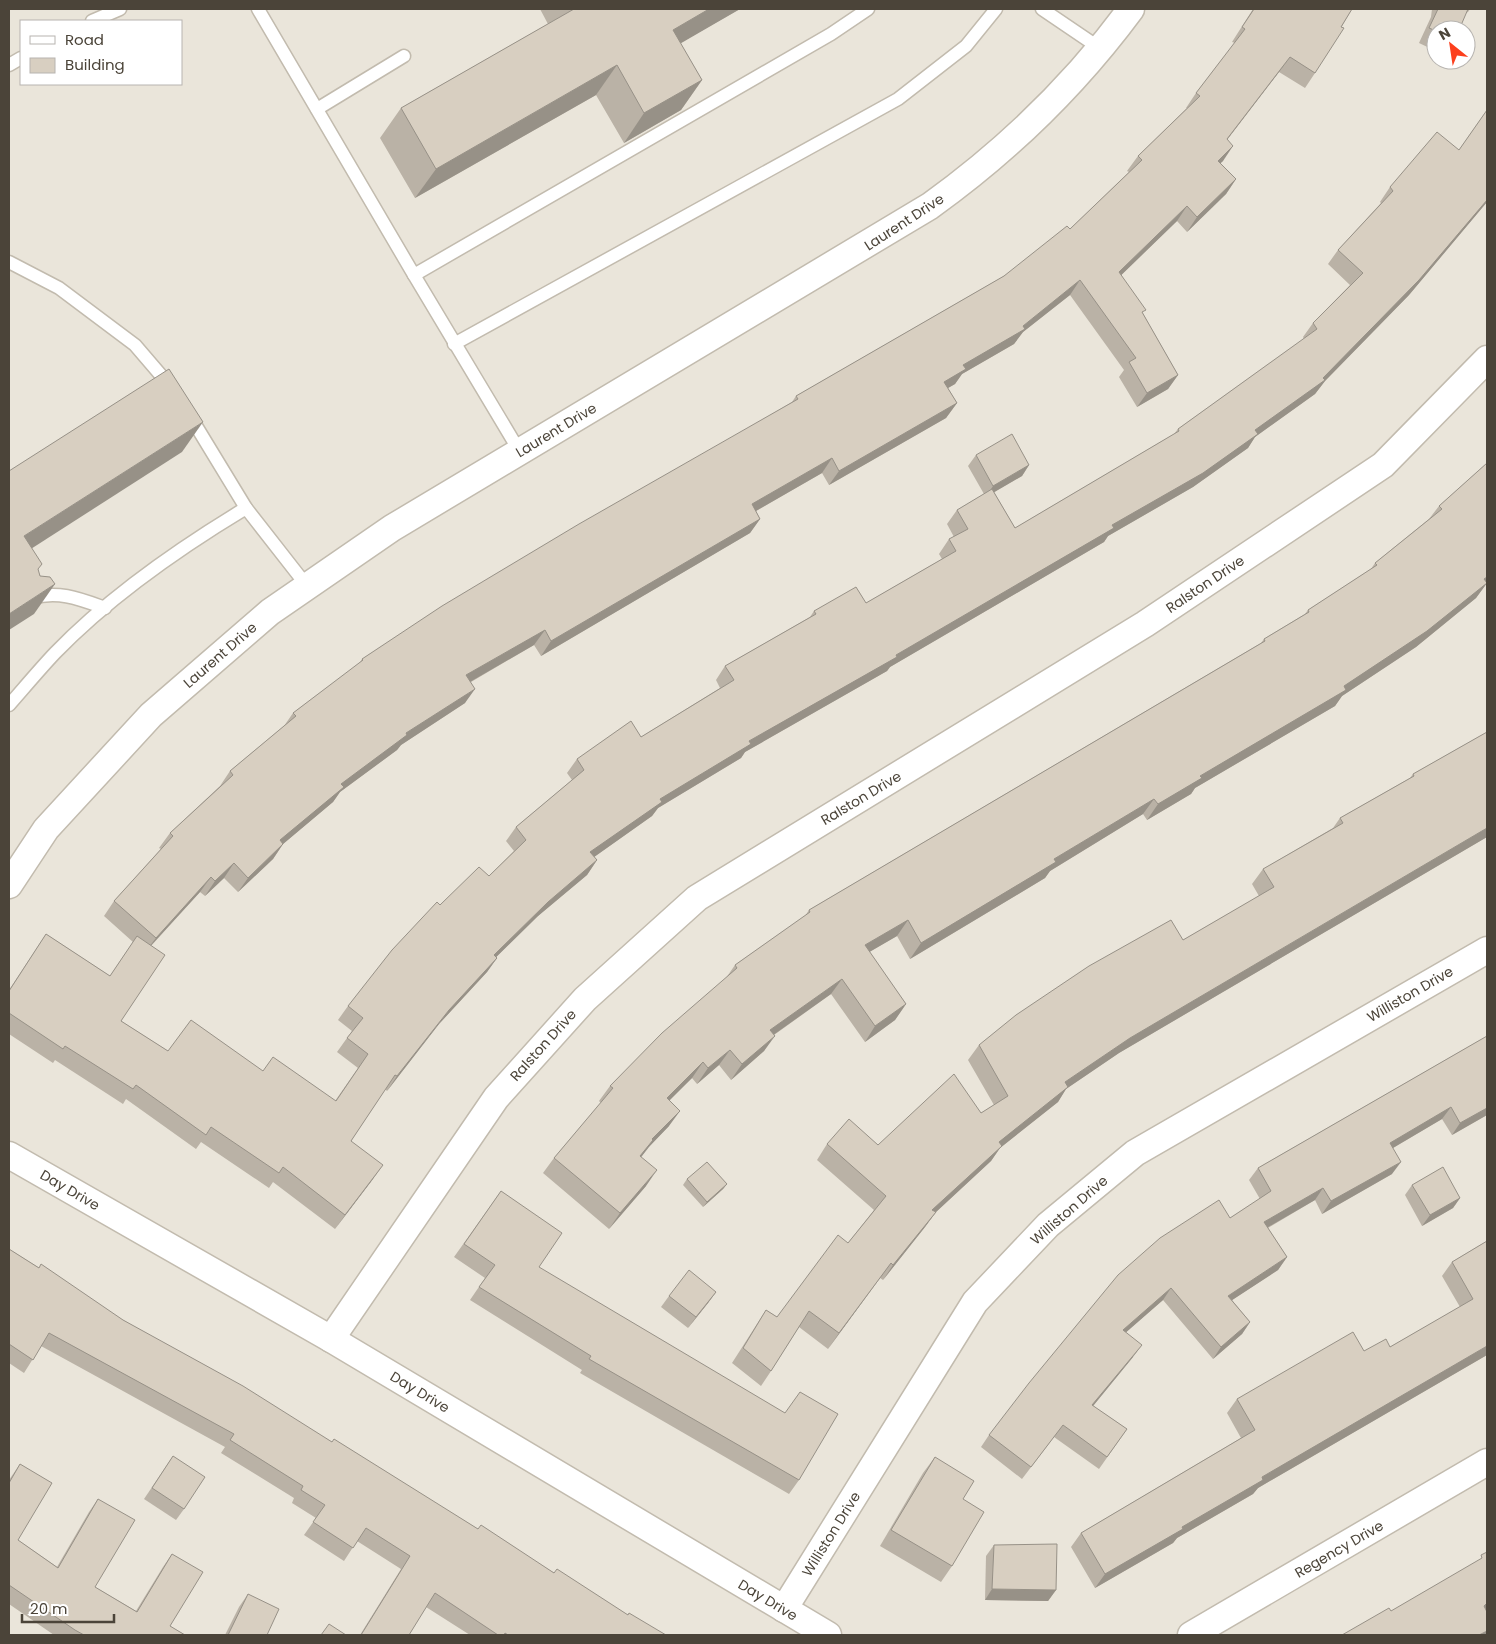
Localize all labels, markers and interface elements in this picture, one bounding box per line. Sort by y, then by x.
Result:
legend [20,20,182,85]
north arrow [1426,20,1476,70]
text: N [1435,22,1454,45]
text: Road [65,29,104,50]
text: Building [65,54,125,75]
street label: Laurent Drive [860,189,948,255]
street label: Laurent Drive [512,398,601,462]
street label: Ralston Drive [1162,550,1248,618]
street label: Laurent Drive [179,617,261,692]
street label: Ralston Drive [817,766,905,830]
street label: Williston Drive [1363,961,1457,1027]
street label: Ralston Drive [505,1004,581,1085]
street label: Day Drive [36,1165,104,1215]
street label: Williston Drive [1026,1171,1112,1249]
street label: Day Drive [387,1366,454,1418]
street label: Williston Drive [797,1487,865,1580]
street label: Regency Drive [1291,1515,1387,1583]
street label: Day Drive [735,1574,802,1626]
scale bar [22,1592,115,1624]
text: 20 m [30,1598,68,1619]

